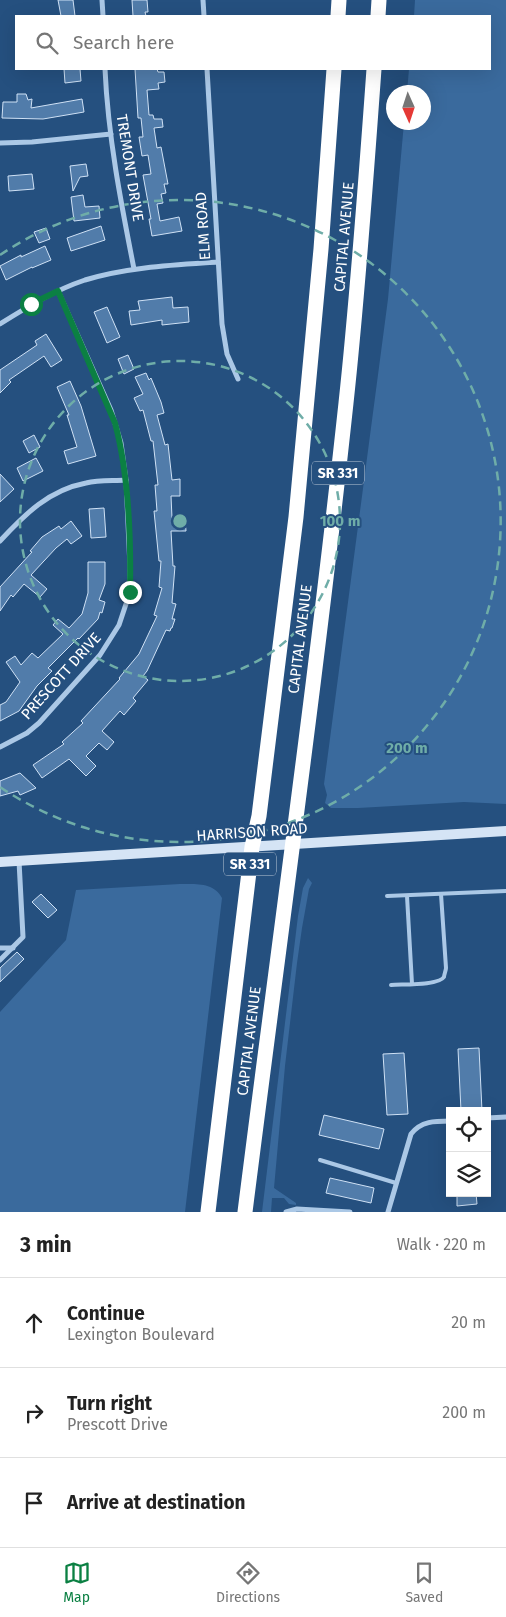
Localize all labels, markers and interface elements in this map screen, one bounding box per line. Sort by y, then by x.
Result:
search box [15,15,491,70]
icon: search [33,29,61,57]
text: Search here [73,31,174,54]
north arrow [386,85,431,130]
street label: TREMONT DRIVE [113,113,147,223]
street label: CAPITAL AVENUE [330,181,358,293]
street label: ELM ROAD [192,191,214,261]
route start [20,293,43,316]
road number: SR 331 [312,462,364,484]
centre of rings [171,512,189,530]
text: 100 m [320,512,360,530]
route end [119,581,142,604]
street label: CAPITAL AVENUE [284,583,316,695]
street label: PRESCOTT DRIVE [17,629,105,723]
text: 200 m [386,739,428,757]
street label: HARRISON ROAD [196,819,308,845]
road number: SR 331 [224,852,276,876]
street label: CAPITAL AVENUE [233,985,265,1097]
map controls [446,1107,491,1197]
button: locate [446,1107,491,1152]
button: layers [446,1152,491,1197]
text: 3 min [20,1232,72,1258]
text: Walk · 220 m [397,1235,486,1254]
text: Continue [67,1302,145,1325]
icon: ahead [20,1309,48,1337]
text: 20 m [451,1313,486,1332]
text: Lexington Boulevard [67,1325,215,1344]
text: Turn right [67,1392,152,1415]
icon: right [20,1399,48,1427]
text: 200 m [442,1403,486,1422]
text: Prescott Drive [67,1415,168,1434]
icon: arrive [20,1489,48,1517]
text: Arrive at destination [67,1491,246,1514]
tab: Map [63,1559,91,1606]
tab: Directions [216,1559,280,1606]
tab: Saved [405,1559,443,1606]

